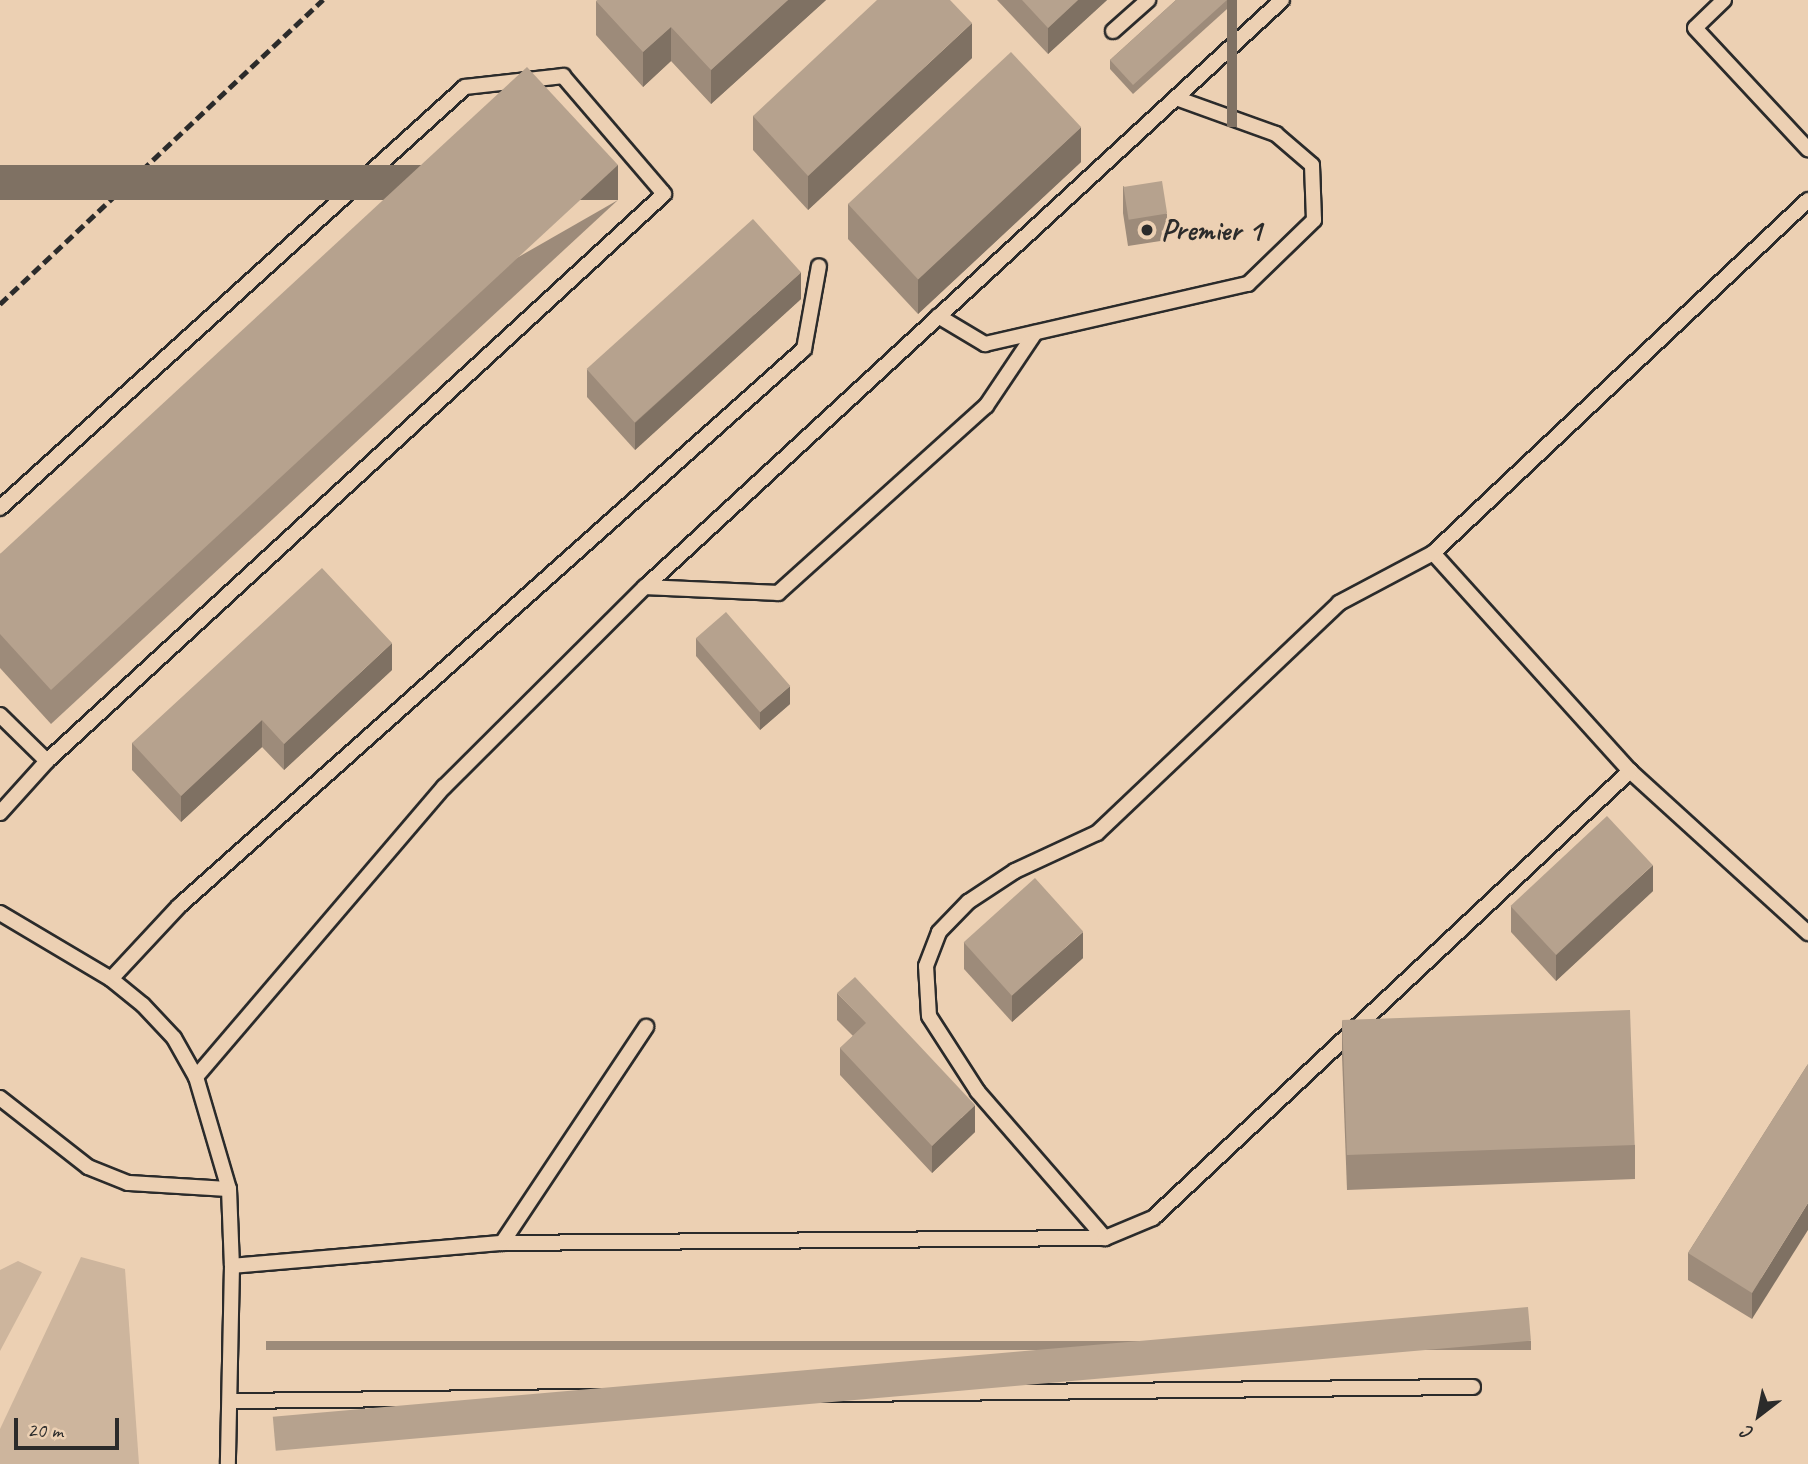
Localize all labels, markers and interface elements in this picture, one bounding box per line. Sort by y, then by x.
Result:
place label: Premier 1 [1161,212,1262,248]
marker: Premier 1 [1139,222,1155,238]
north arrow [1724,1380,1794,1450]
scale bar [18,1404,122,1448]
text: 20 m [27,1417,63,1443]
text: С [1738,1420,1758,1445]

